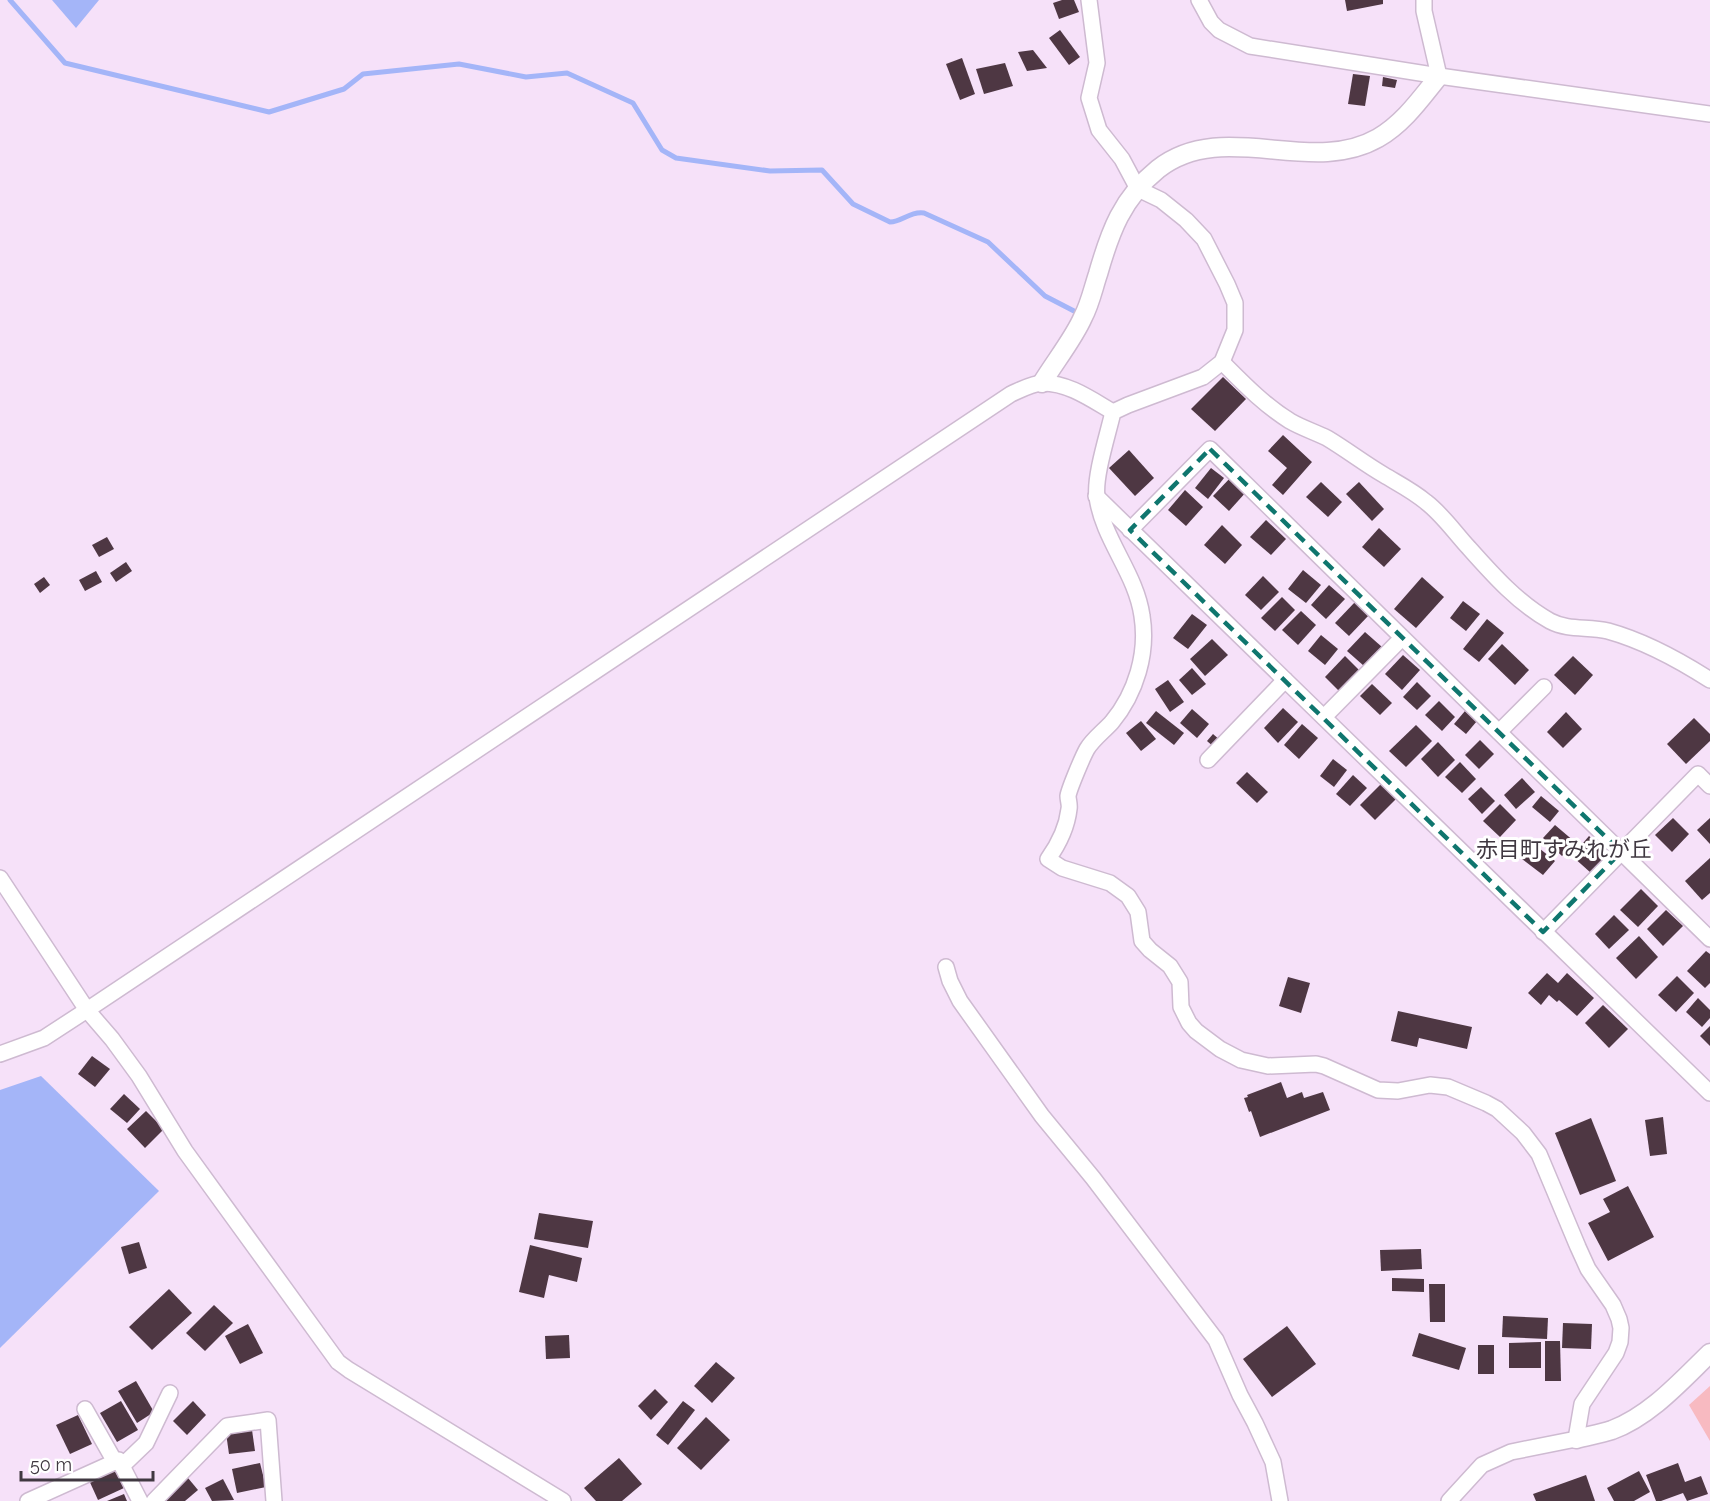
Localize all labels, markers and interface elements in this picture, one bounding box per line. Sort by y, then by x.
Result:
district label: 赤目町すみれが丘 [1476,836,1652,862]
scale bar [21,1444,153,1482]
text: 50 m [30,1454,72,1475]

